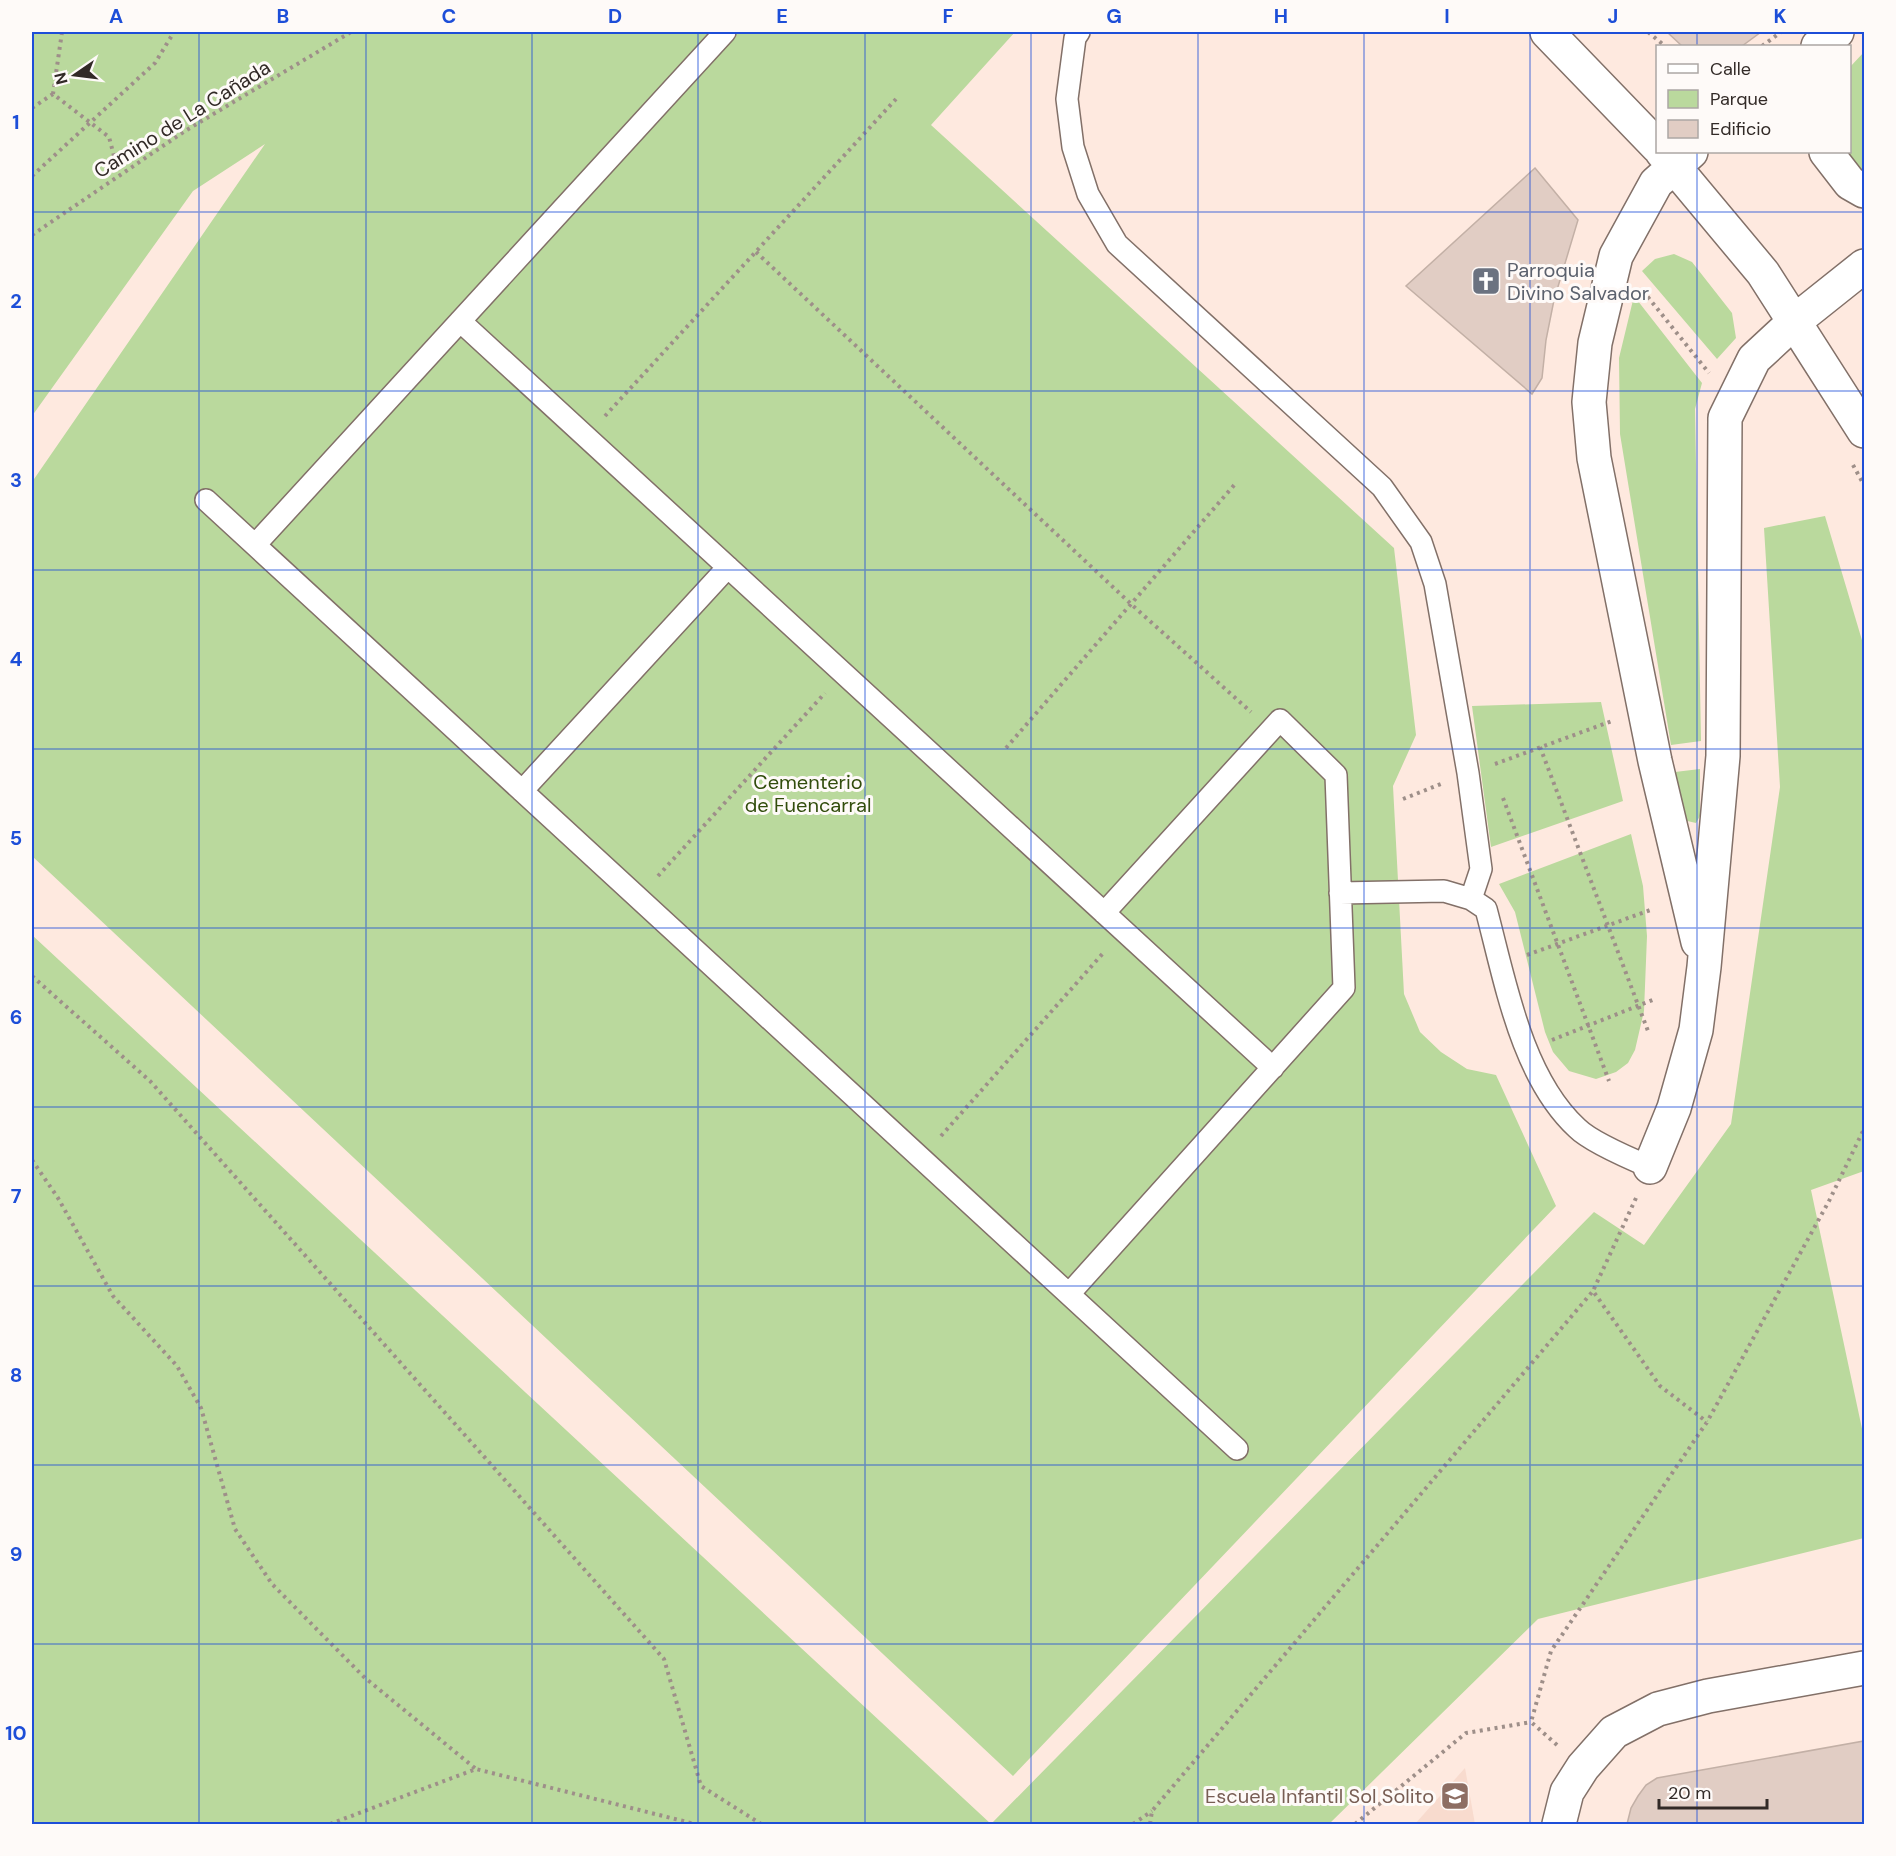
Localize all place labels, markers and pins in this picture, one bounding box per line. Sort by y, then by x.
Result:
place label: Parroquia Divino Salvador [1507,257,1649,306]
church icon: Parroquia Divino Salvador [1470,265,1502,297]
school or university icon: Escuela Infantil Sol Solito [1439,1780,1471,1812]
place label: Escuela Infantil Sol Solito [1205,1783,1434,1809]

